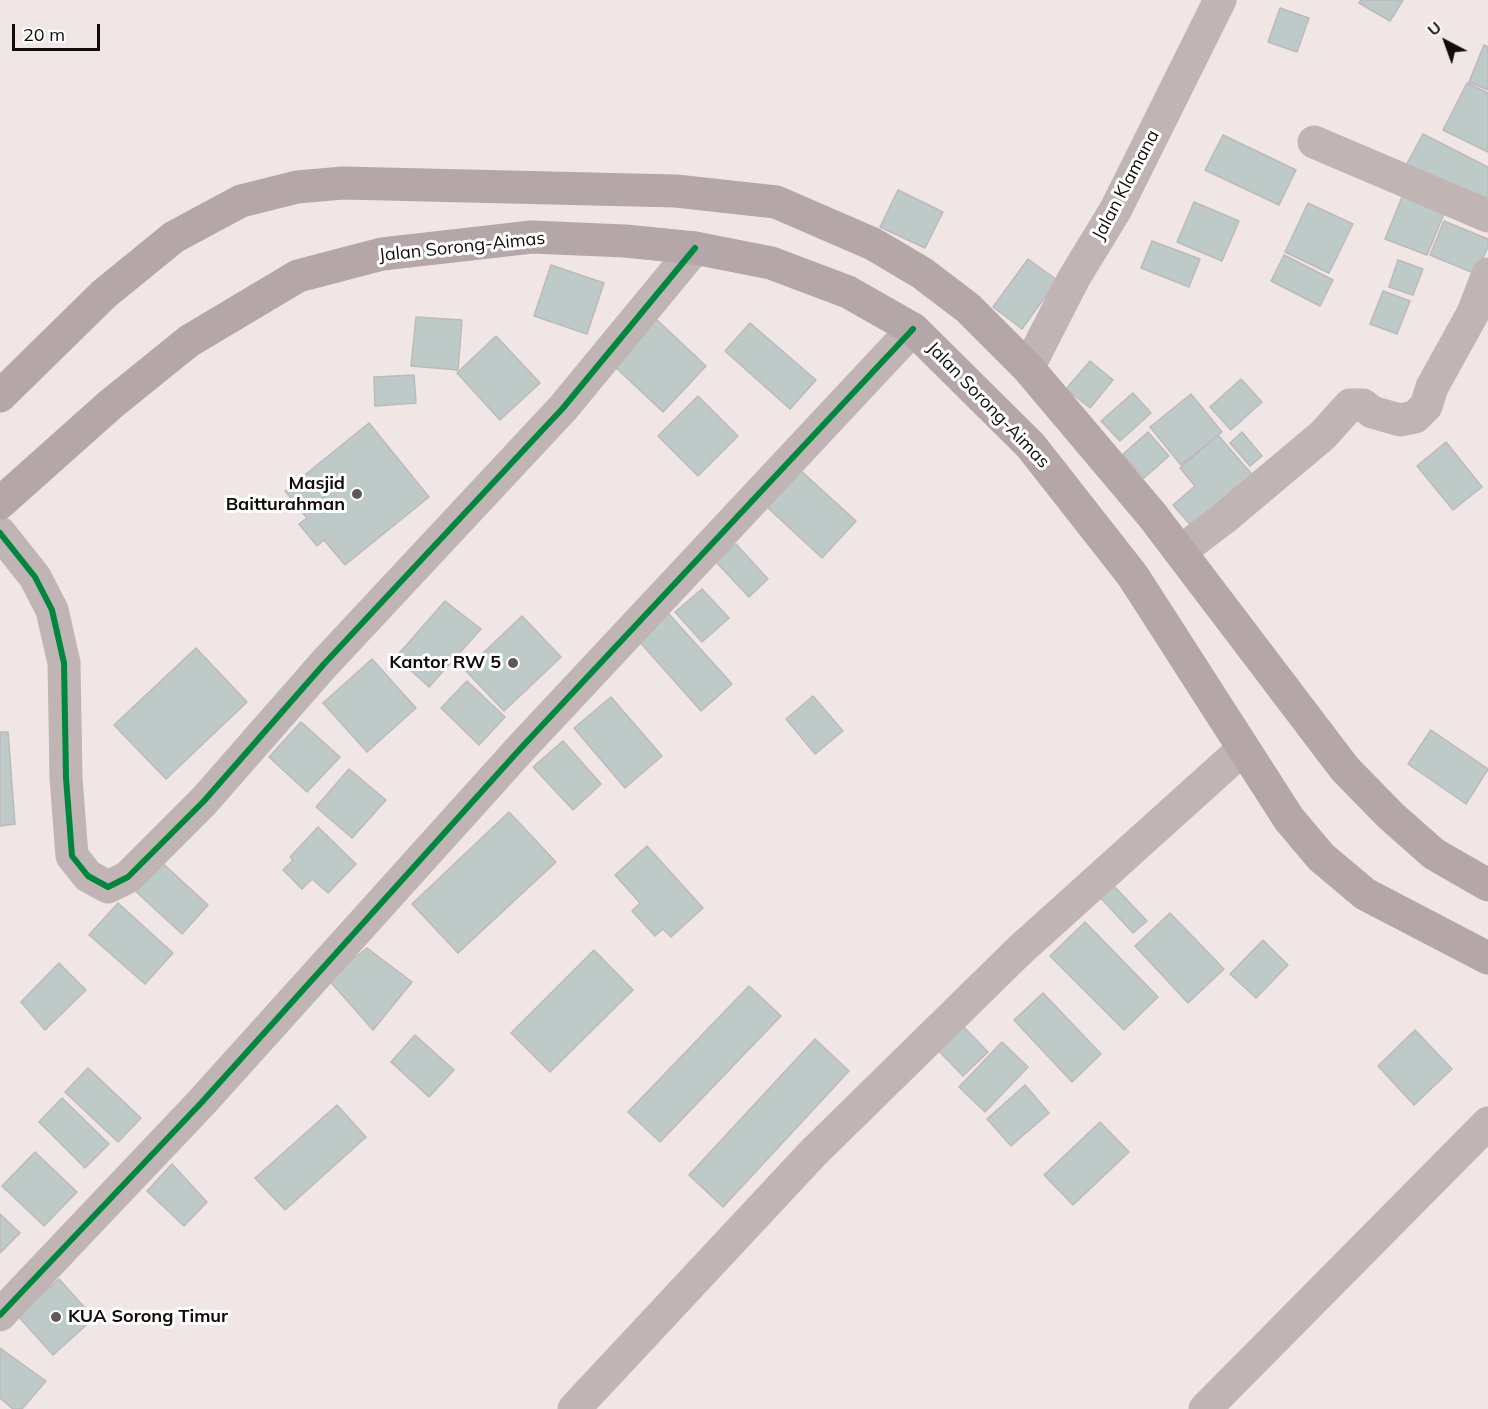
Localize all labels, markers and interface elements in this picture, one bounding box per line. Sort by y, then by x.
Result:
scale bar [15,12,104,50]
north arrow [1416,12,1476,72]
text: U [1423,17,1445,40]
text: 20 m [23,23,65,46]
street label: Jalan Klamana [1088,126,1164,244]
street label: Jalan Sorong-Aimas [378,228,546,266]
street label: Jalan Sorong-Aimas [922,337,1054,473]
place label: Masjid Baitturahman [226,473,345,516]
marker: Masjid Baitturahman [350,487,364,501]
place label: Kantor RW 5 [389,652,501,674]
marker: Kantor RW 5 [506,656,520,670]
place label: KUA Sorong Timur [68,1306,228,1328]
marker: KUA Sorong Timur [49,1310,63,1324]

